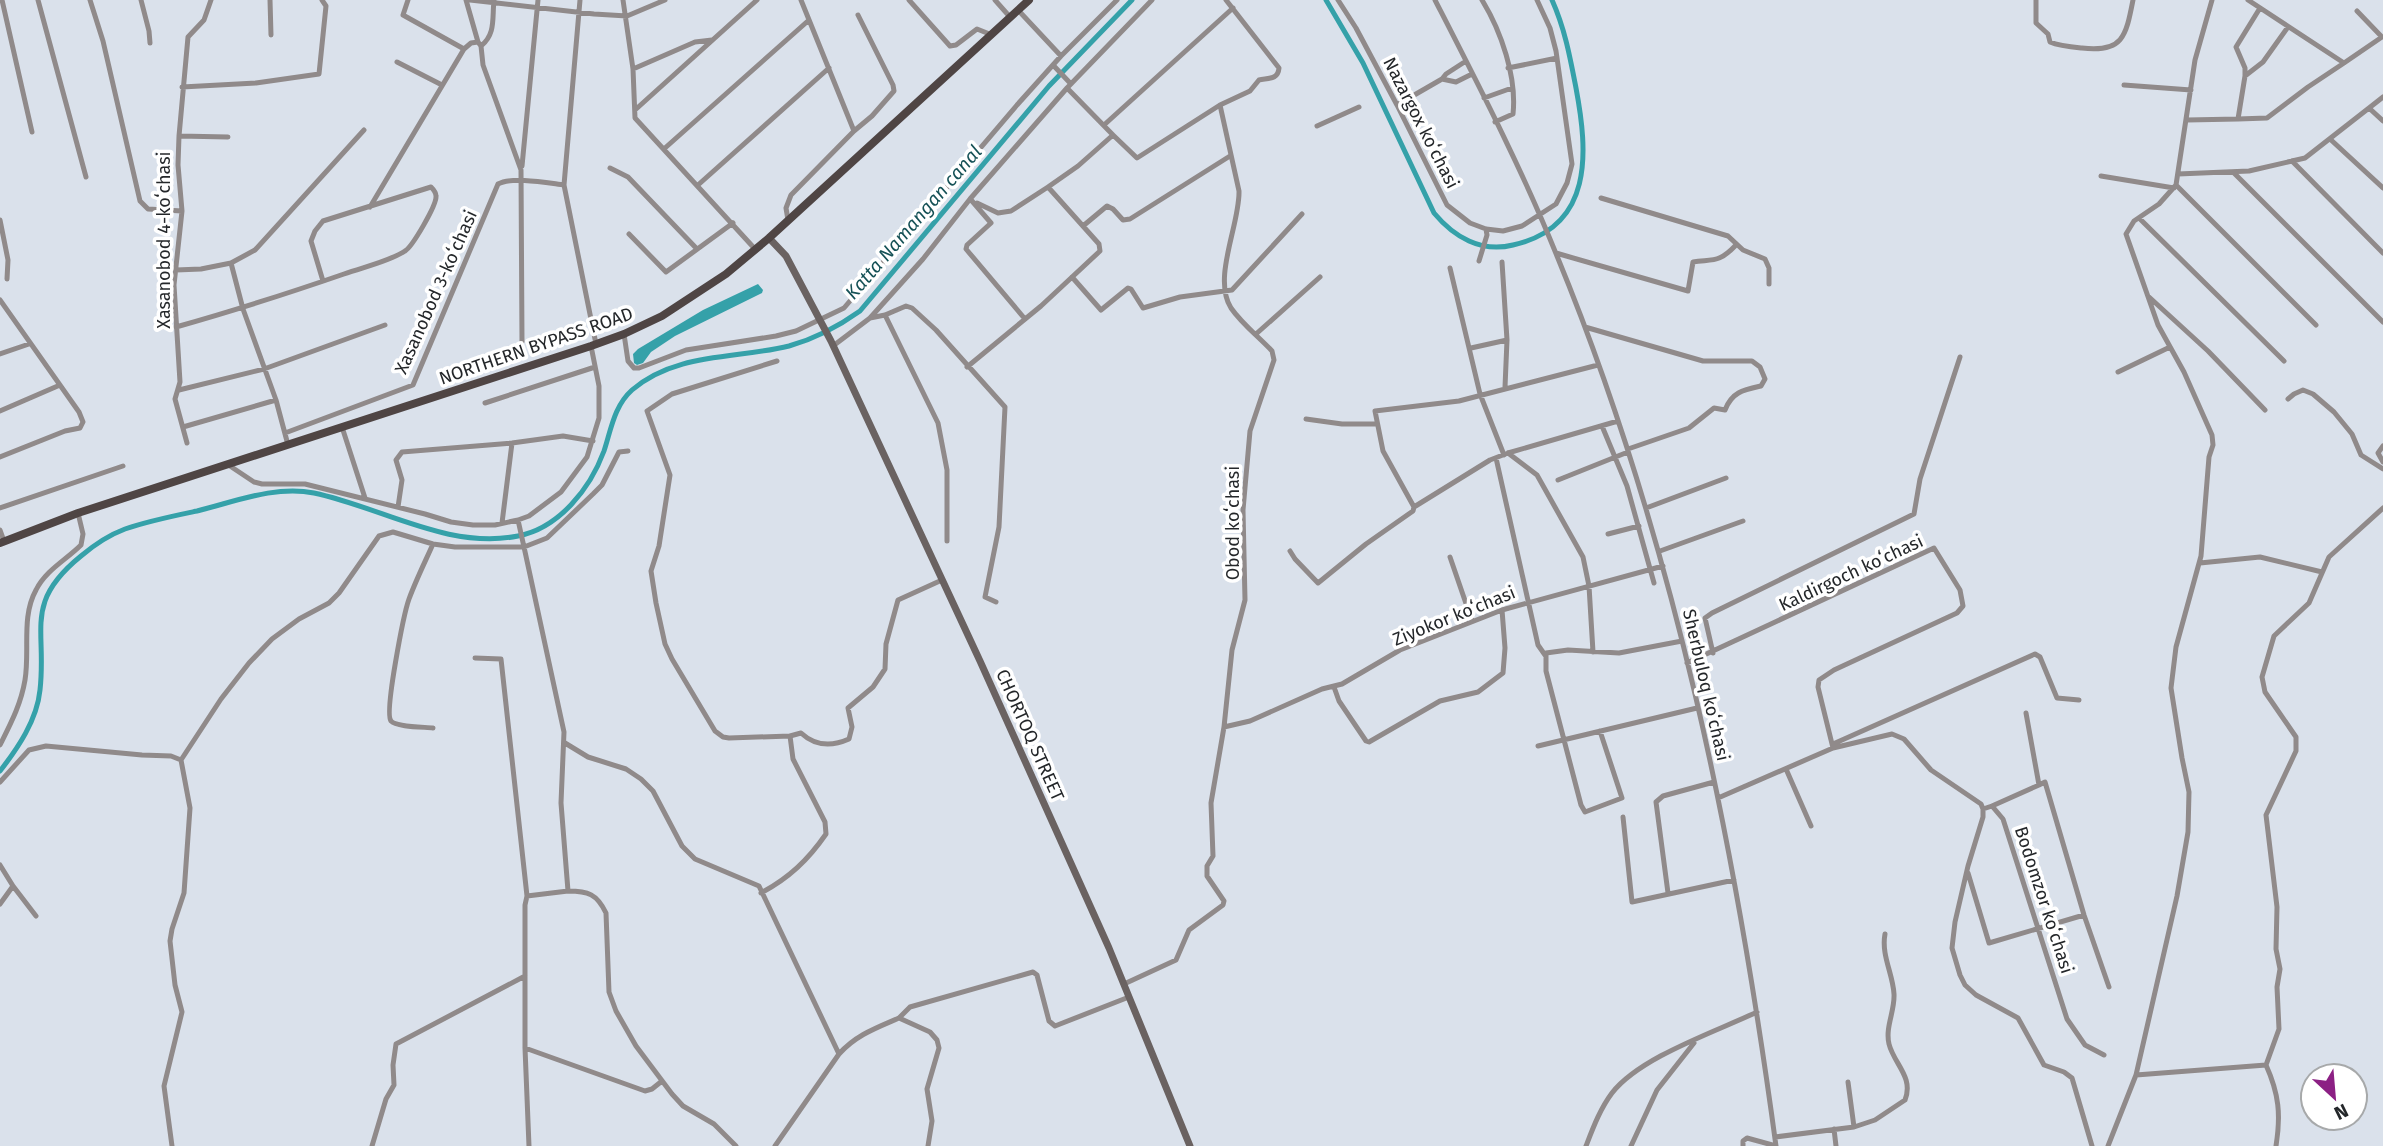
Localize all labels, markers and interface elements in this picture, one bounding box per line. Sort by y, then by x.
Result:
street label: Nazargox koʻchasi [1378,54,1464,192]
water label: Katta Namangan canal [840,141,987,304]
street label: Xasanobod 4-koʻchasi [153,151,175,329]
street label: Xasanobod 3-koʻchasi [390,207,482,377]
street label: NORTHERN BYPASS ROAD [436,302,636,390]
street label: Obod koʻchasi [1222,466,1244,580]
street label: Kaldirgoch koʻchasi [1775,530,1927,616]
street label: Ziyokor koʻchasi [1389,581,1519,651]
street label: Sherbuloq koʻchasi [1678,607,1734,763]
street label: CHORTOQ STREET [991,666,1069,805]
street label: Bodomzor koʻchasi [2010,824,2078,976]
north arrow [2299,1062,2369,1132]
text: N [2331,1099,2352,1125]

